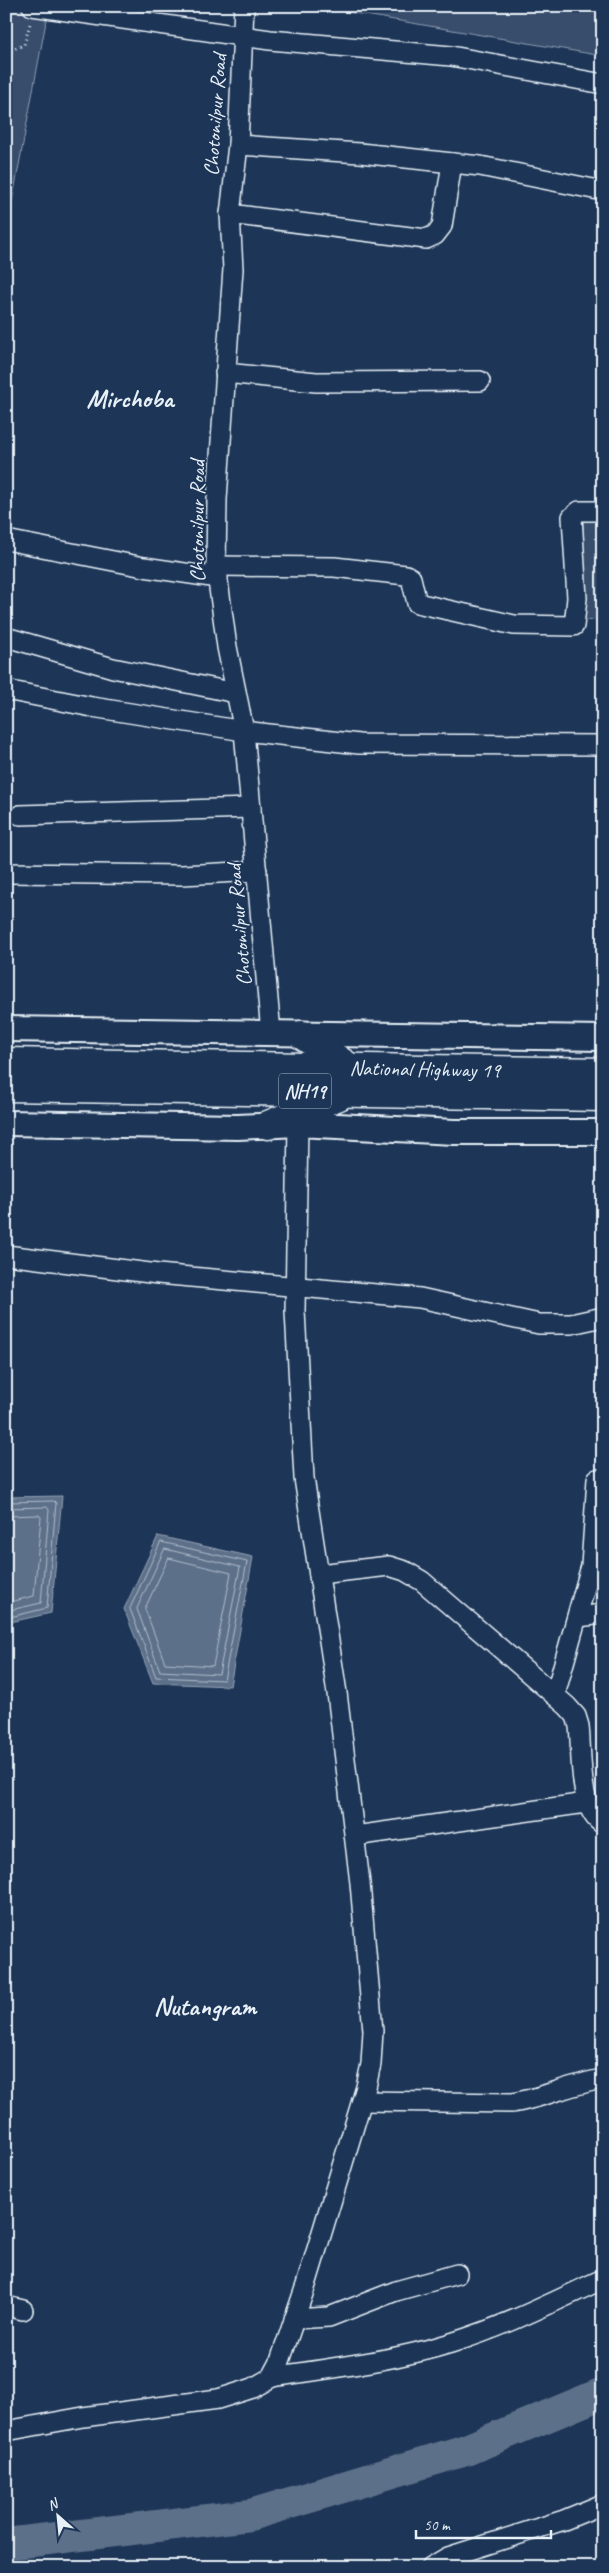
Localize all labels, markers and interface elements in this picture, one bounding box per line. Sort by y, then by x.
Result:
street label: Chotonilpur Road [198,49,232,177]
district label: Mirchoba [87,382,176,415]
street label: Chotonilpur Road [184,456,210,582]
street label: Chotonilpur Road [220,859,257,987]
street label: National Highway 19 [349,1055,502,1083]
road number: NH19 [279,1074,331,1108]
district label: Nutangram [154,1990,258,2023]
north arrow [32,2490,82,2540]
text: N [45,2494,62,2514]
scale bar [416,2508,552,2540]
text: 50 m [424,2516,451,2535]

